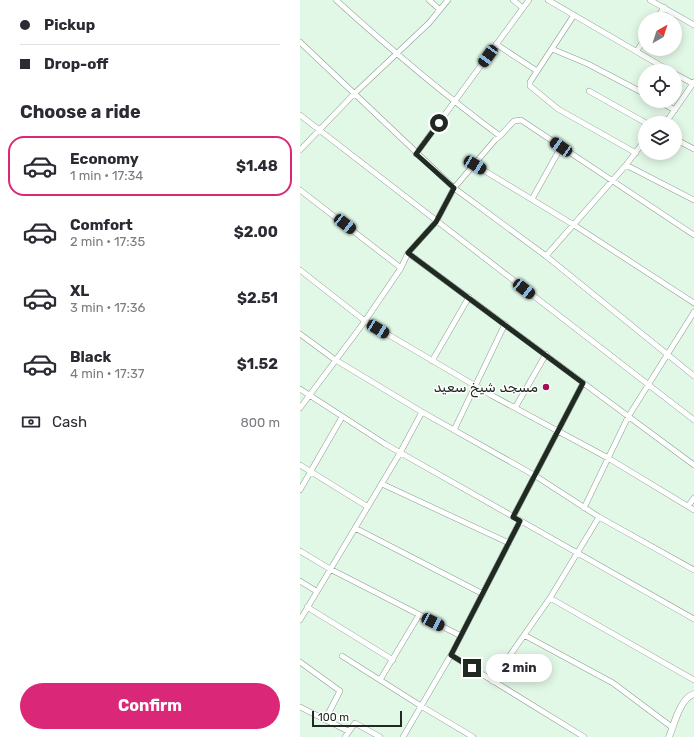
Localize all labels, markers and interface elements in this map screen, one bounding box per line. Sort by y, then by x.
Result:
north arrow [638,12,682,56]
map controls [638,12,682,160]
text: Pickup [44,16,95,34]
car [476,43,500,69]
text: Drop-off [44,55,108,73]
button: locate [638,64,682,108]
text: Choose a ride [20,101,141,123]
route start [430,114,448,132]
button: layers [638,116,682,160]
car [548,135,574,159]
icon: car [22,148,58,184]
text: Economy [70,150,139,168]
car [462,154,488,176]
text: $1.48 [236,157,278,175]
text: 1 min · 17:34 [70,168,143,183]
car [332,212,358,236]
icon: car [22,214,58,250]
text: Comfort [70,216,133,234]
text: $2.00 [234,223,278,241]
text: 2 min · 17:35 [70,234,145,249]
car [511,277,537,301]
icon: car [22,280,58,316]
text: XL [70,282,89,300]
text: $2.51 [237,289,278,307]
text: 3 min · 17:36 [70,300,145,315]
car [365,318,391,340]
icon: car [22,346,58,382]
text: Black [70,348,111,366]
text: $1.52 [237,355,278,373]
text: 4 min · 17:37 [70,366,145,381]
place label: مسجد شيخ سعيد [434,379,538,398]
marker: مسجد شيخ سعيد [541,382,551,392]
icon: cash [20,411,42,433]
text: Cash [52,413,87,431]
text: 800 m [240,415,280,430]
car [420,611,446,633]
callout: 2 min [486,654,552,682]
route end [463,659,481,677]
text: 2 min [501,660,537,675]
button: Confirm [20,683,280,729]
scale bar [312,709,402,728]
text: 100 m [318,711,349,724]

